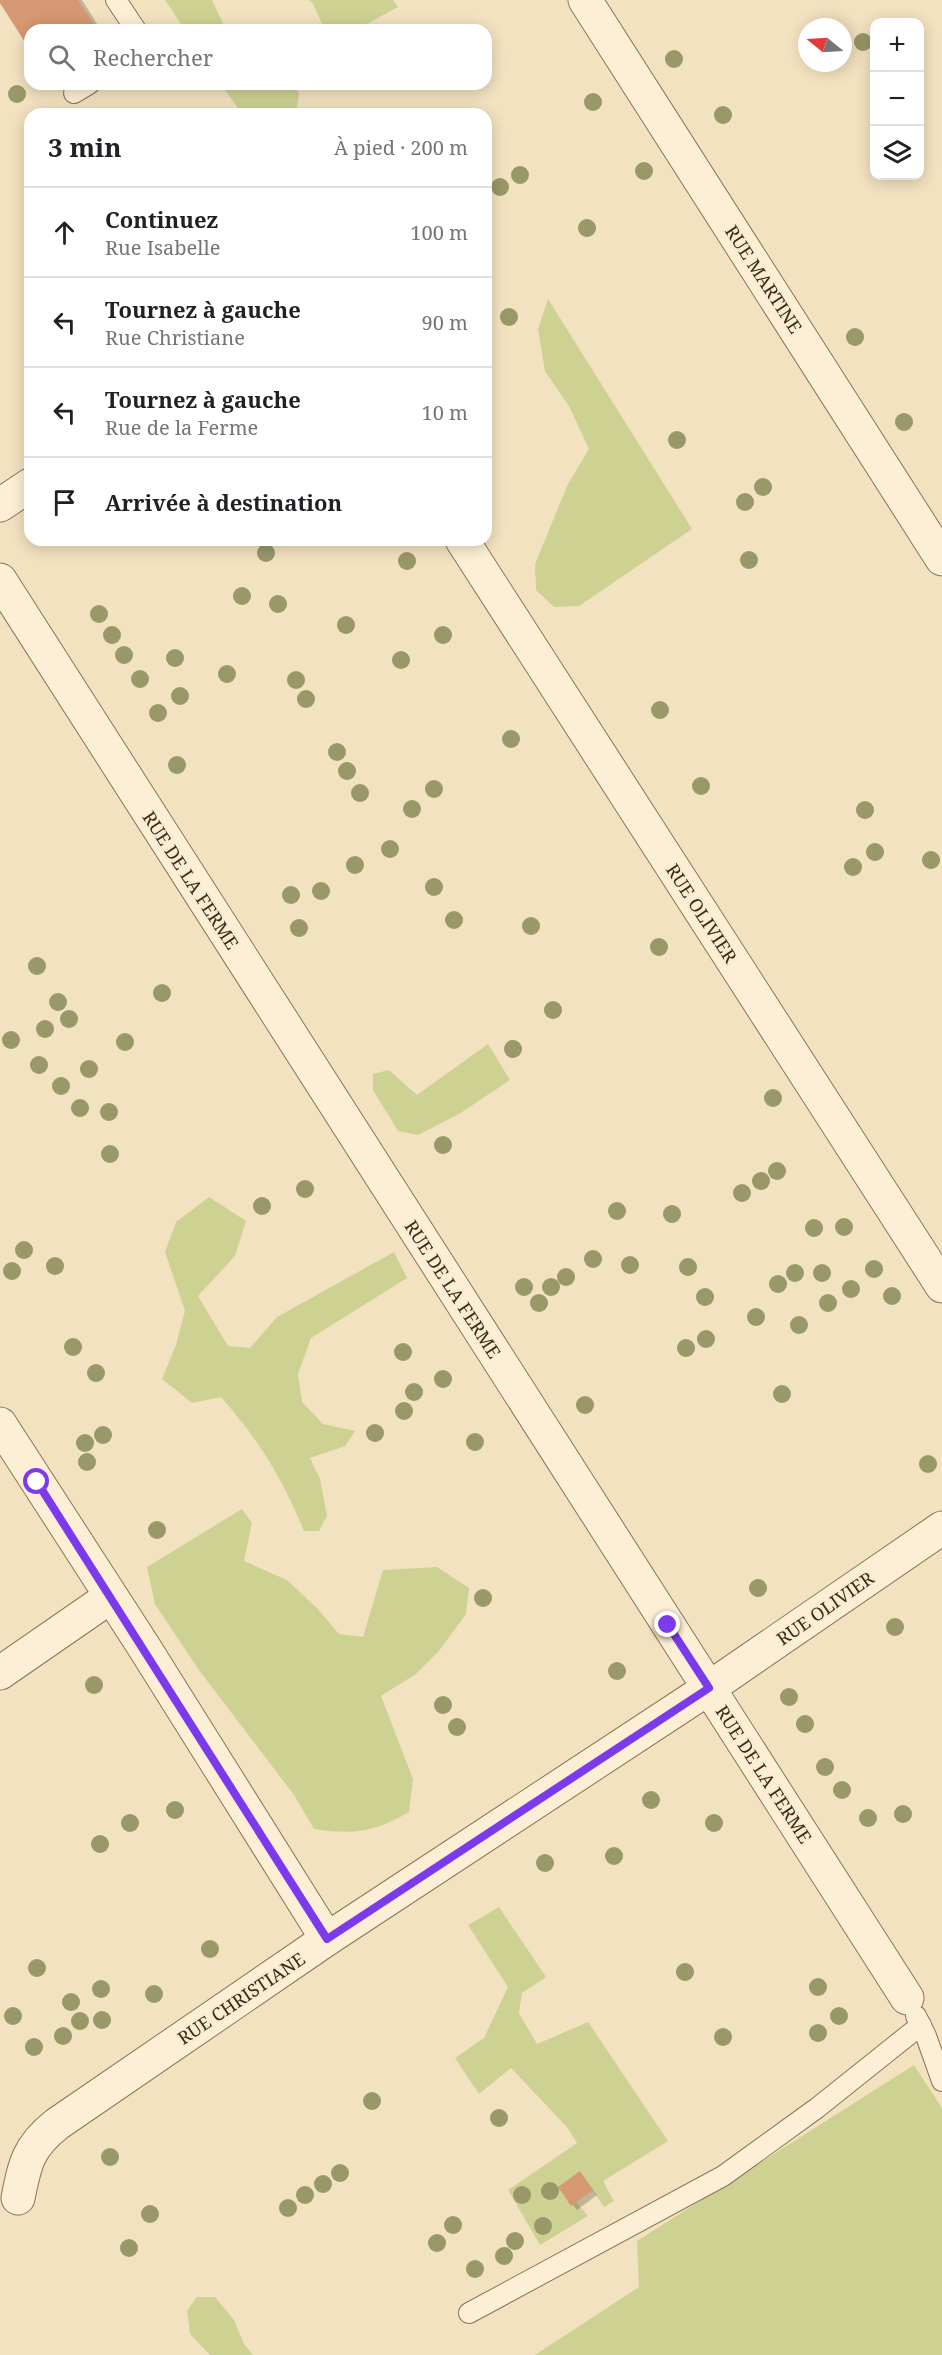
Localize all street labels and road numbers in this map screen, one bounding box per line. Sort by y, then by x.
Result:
street label: RUE MARTINE [720,220,808,338]
street label: RUE DE LA FERME [137,806,245,954]
street label: RUE OLIVIER [661,859,743,967]
street label: RUE DE LA FERME [399,1215,507,1363]
street label: RUE OLIVIER [772,1566,878,1650]
street label: RUE DE LA FERME [710,1700,818,1848]
street label: RUE CHRISTIANE [173,1946,309,2050]

